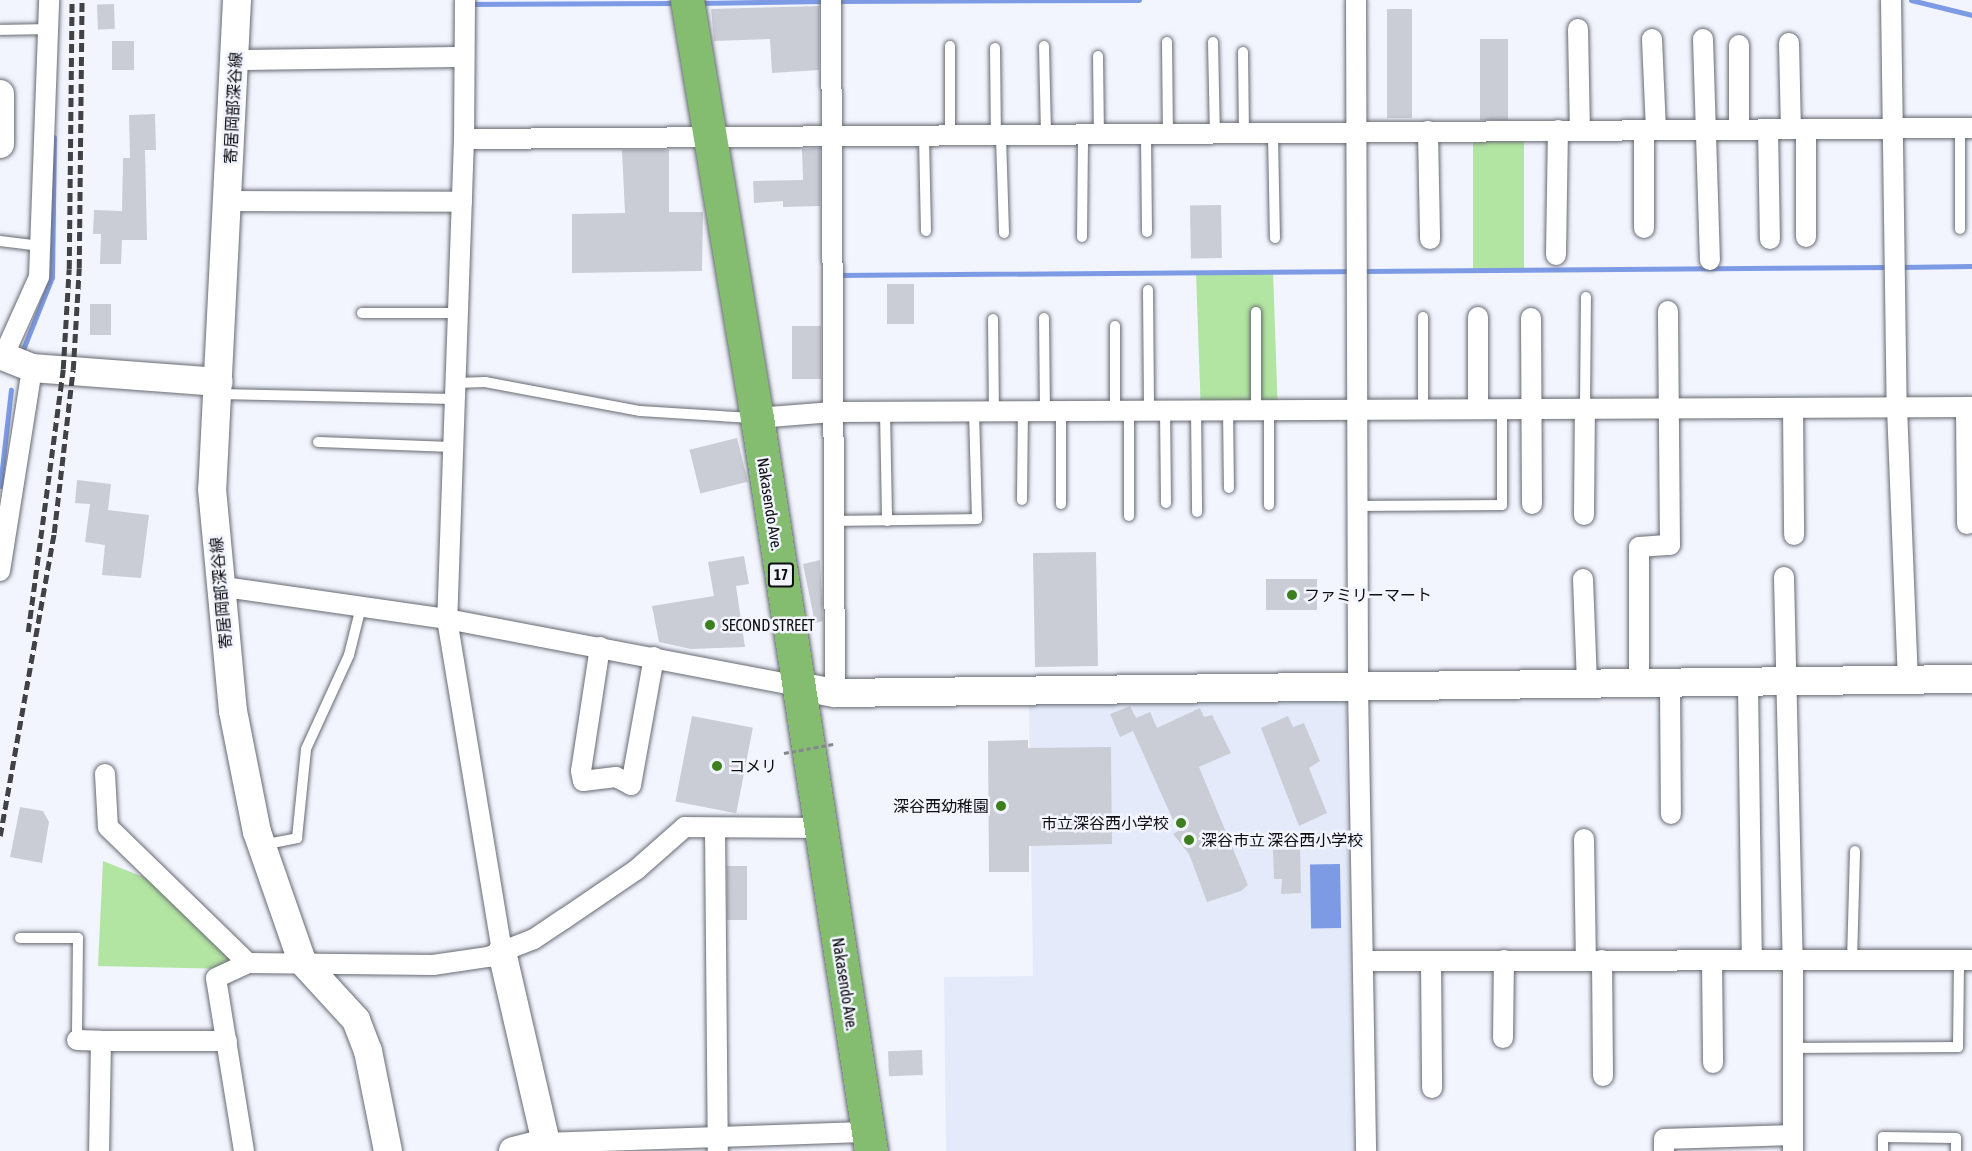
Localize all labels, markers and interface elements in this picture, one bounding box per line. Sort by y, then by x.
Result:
street label: 寄居岡部深谷線 [220,52,246,164]
street label: Nakasendo Ave. [753,456,787,552]
street label: 寄居岡部深谷線 [207,536,235,650]
road number: 17 [768,563,794,587]
place label: ファミリーマート [1304,585,1432,605]
marker: ファミリーマート [1285,588,1299,602]
place label: SECOND STREET [722,615,815,635]
marker: SECOND STREET [703,618,717,632]
place label: コメリ [729,756,777,776]
marker: コメリ [710,759,724,773]
place label: 深谷西幼稚園 [893,796,989,816]
marker: 深谷西幼稚園 [994,799,1008,813]
place label: 市立深谷西小学校 [1041,813,1169,833]
marker: 市立深谷西小学校 [1174,816,1188,830]
place label: 深谷市立 深谷西小学校 [1201,830,1363,850]
marker: 深谷市立 深谷西小学校 [1182,833,1196,847]
street label: Nakasendo Ave. [828,936,862,1032]

